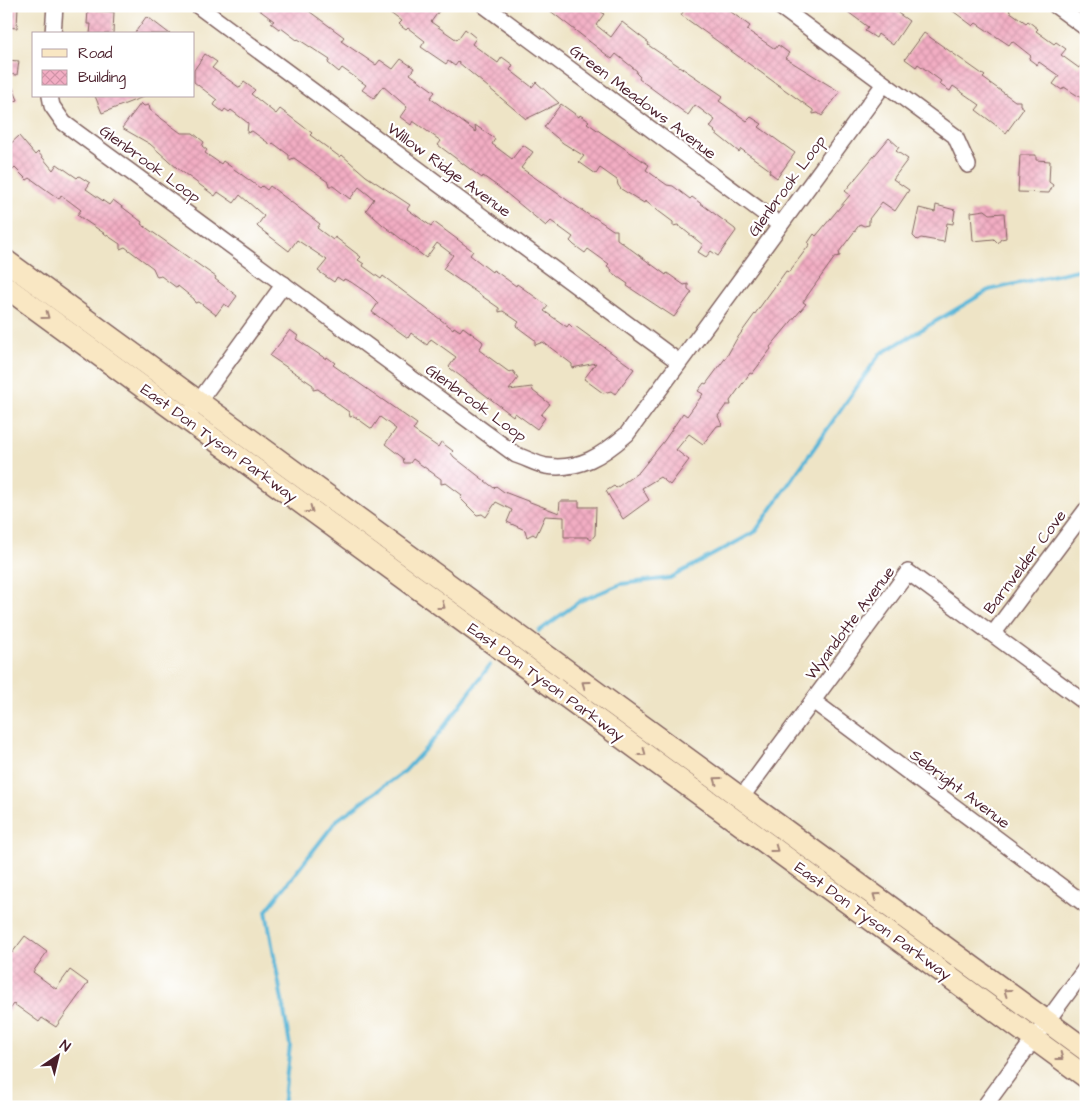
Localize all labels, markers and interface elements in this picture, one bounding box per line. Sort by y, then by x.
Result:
legend [32,32,195,98]
street label: Green Meadows Avenue [565,40,721,165]
text: Road [78,43,113,64]
text: Building [78,67,126,89]
street label: Willow Ridge Avenue [382,118,516,223]
street label: Glenbrook Loop [95,120,205,208]
street label: Glenbrook Loop [743,131,831,241]
one-way arrow [40,310,49,319]
street label: Glenbrook Loop [421,359,531,447]
street label: East Don Tyson Parkway [135,378,302,508]
one-way arrow [304,504,314,513]
street label: Barnvelder Cove [979,505,1072,619]
street label: Wyandotte Avenue [800,561,901,685]
one-way arrow [436,599,445,609]
street label: East Don Tyson Parkway [462,617,629,747]
one-way arrow [582,681,591,690]
street label: Sebright Avenue [905,744,1015,835]
one-way arrow [637,747,647,756]
one-way arrow [714,777,723,785]
one-way arrow [769,843,779,852]
street label: East Don Tyson Parkway [789,856,956,986]
one-way arrow [872,893,882,902]
one-way arrow [1003,989,1013,998]
north arrow [32,1030,82,1080]
text: N [56,1035,74,1057]
one-way arrow [1054,1052,1063,1060]

